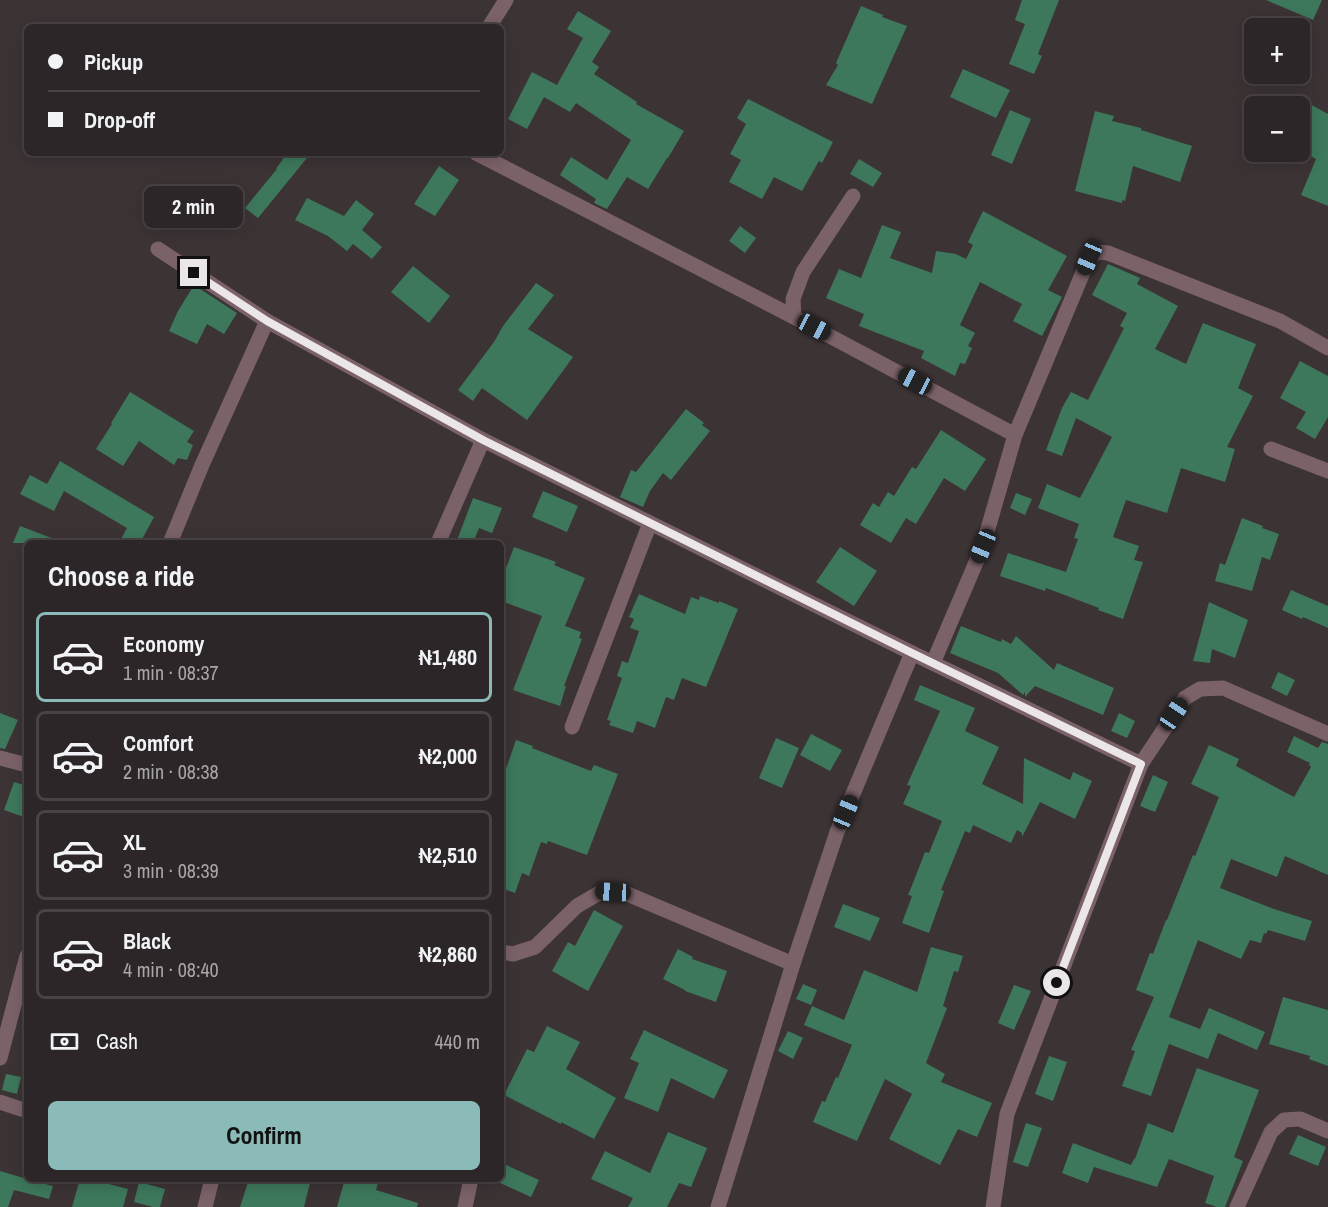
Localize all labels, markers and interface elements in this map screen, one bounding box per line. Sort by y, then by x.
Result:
map controls [1244,18,1310,162]
button: + [1244,18,1310,84]
text: Pickup [84,47,143,77]
button: − [1244,96,1310,162]
text: Drop-off [84,105,155,135]
callout: 2 min [144,186,244,228]
text: 2 min [172,193,215,220]
car [1074,238,1104,278]
route end [180,259,207,286]
car [794,311,834,343]
car [895,365,935,397]
car [968,526,998,566]
text: Choose a ride [48,558,194,594]
text: Economy [123,629,204,659]
icon: car [51,630,105,684]
text: ₦1,480 [419,642,477,672]
text: 1 min · 08:37 [123,659,219,686]
car [1156,694,1192,734]
text: Comfort [123,728,193,758]
icon: car [51,729,105,783]
text: ₦2,000 [419,741,477,771]
text: 2 min · 08:38 [123,758,219,785]
car [831,792,861,832]
text: XL [123,827,146,857]
icon: car [51,828,105,882]
text: ₦2,510 [419,840,477,870]
text: 3 min · 08:39 [123,857,219,884]
car [595,882,631,902]
text: Black [123,926,171,956]
icon: car [51,927,105,981]
text: ₦2,860 [419,939,477,969]
text: 4 min · 08:40 [123,956,219,983]
route start [1043,969,1070,996]
icon: cash [48,1025,81,1058]
text: Cash [96,1026,138,1056]
text: 440 m [434,1028,480,1055]
button: Confirm [48,1101,480,1170]

